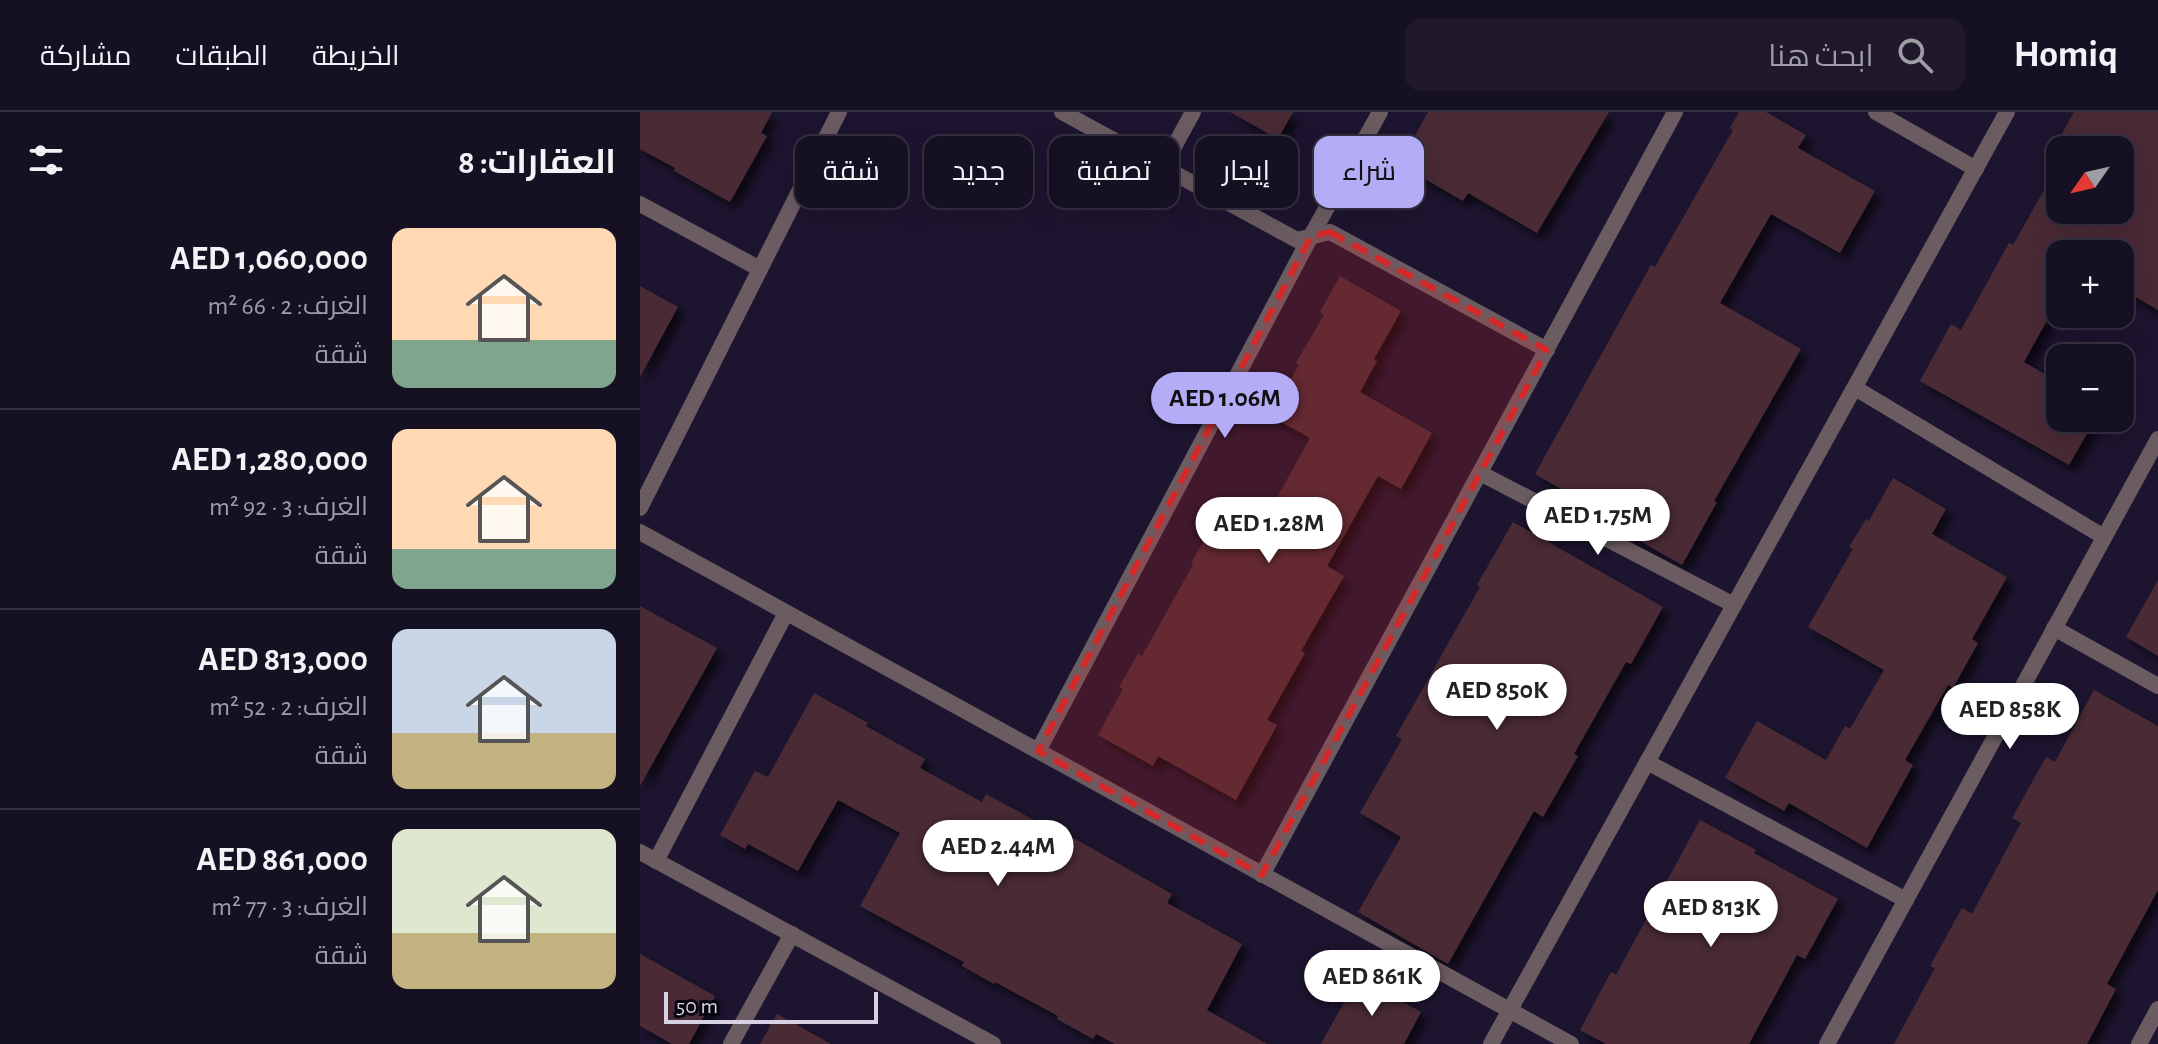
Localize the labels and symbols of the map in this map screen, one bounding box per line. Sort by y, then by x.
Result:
north arrow [2046,136,2134,224]
pin: AED 1.06M [1133,372,1317,440]
pin: AED 1.75M [1506,489,1690,557]
pin: AED 1.28M [1177,497,1361,565]
pin: AED 850K [1414,664,1580,732]
pin: AED 858K [1927,683,2093,751]
pin: AED 2.44M [906,820,1090,888]
pin: AED 813K [1628,881,1794,949]
pin: AED 861K [1289,950,1455,1018]
scale bar [664,988,878,1024]

